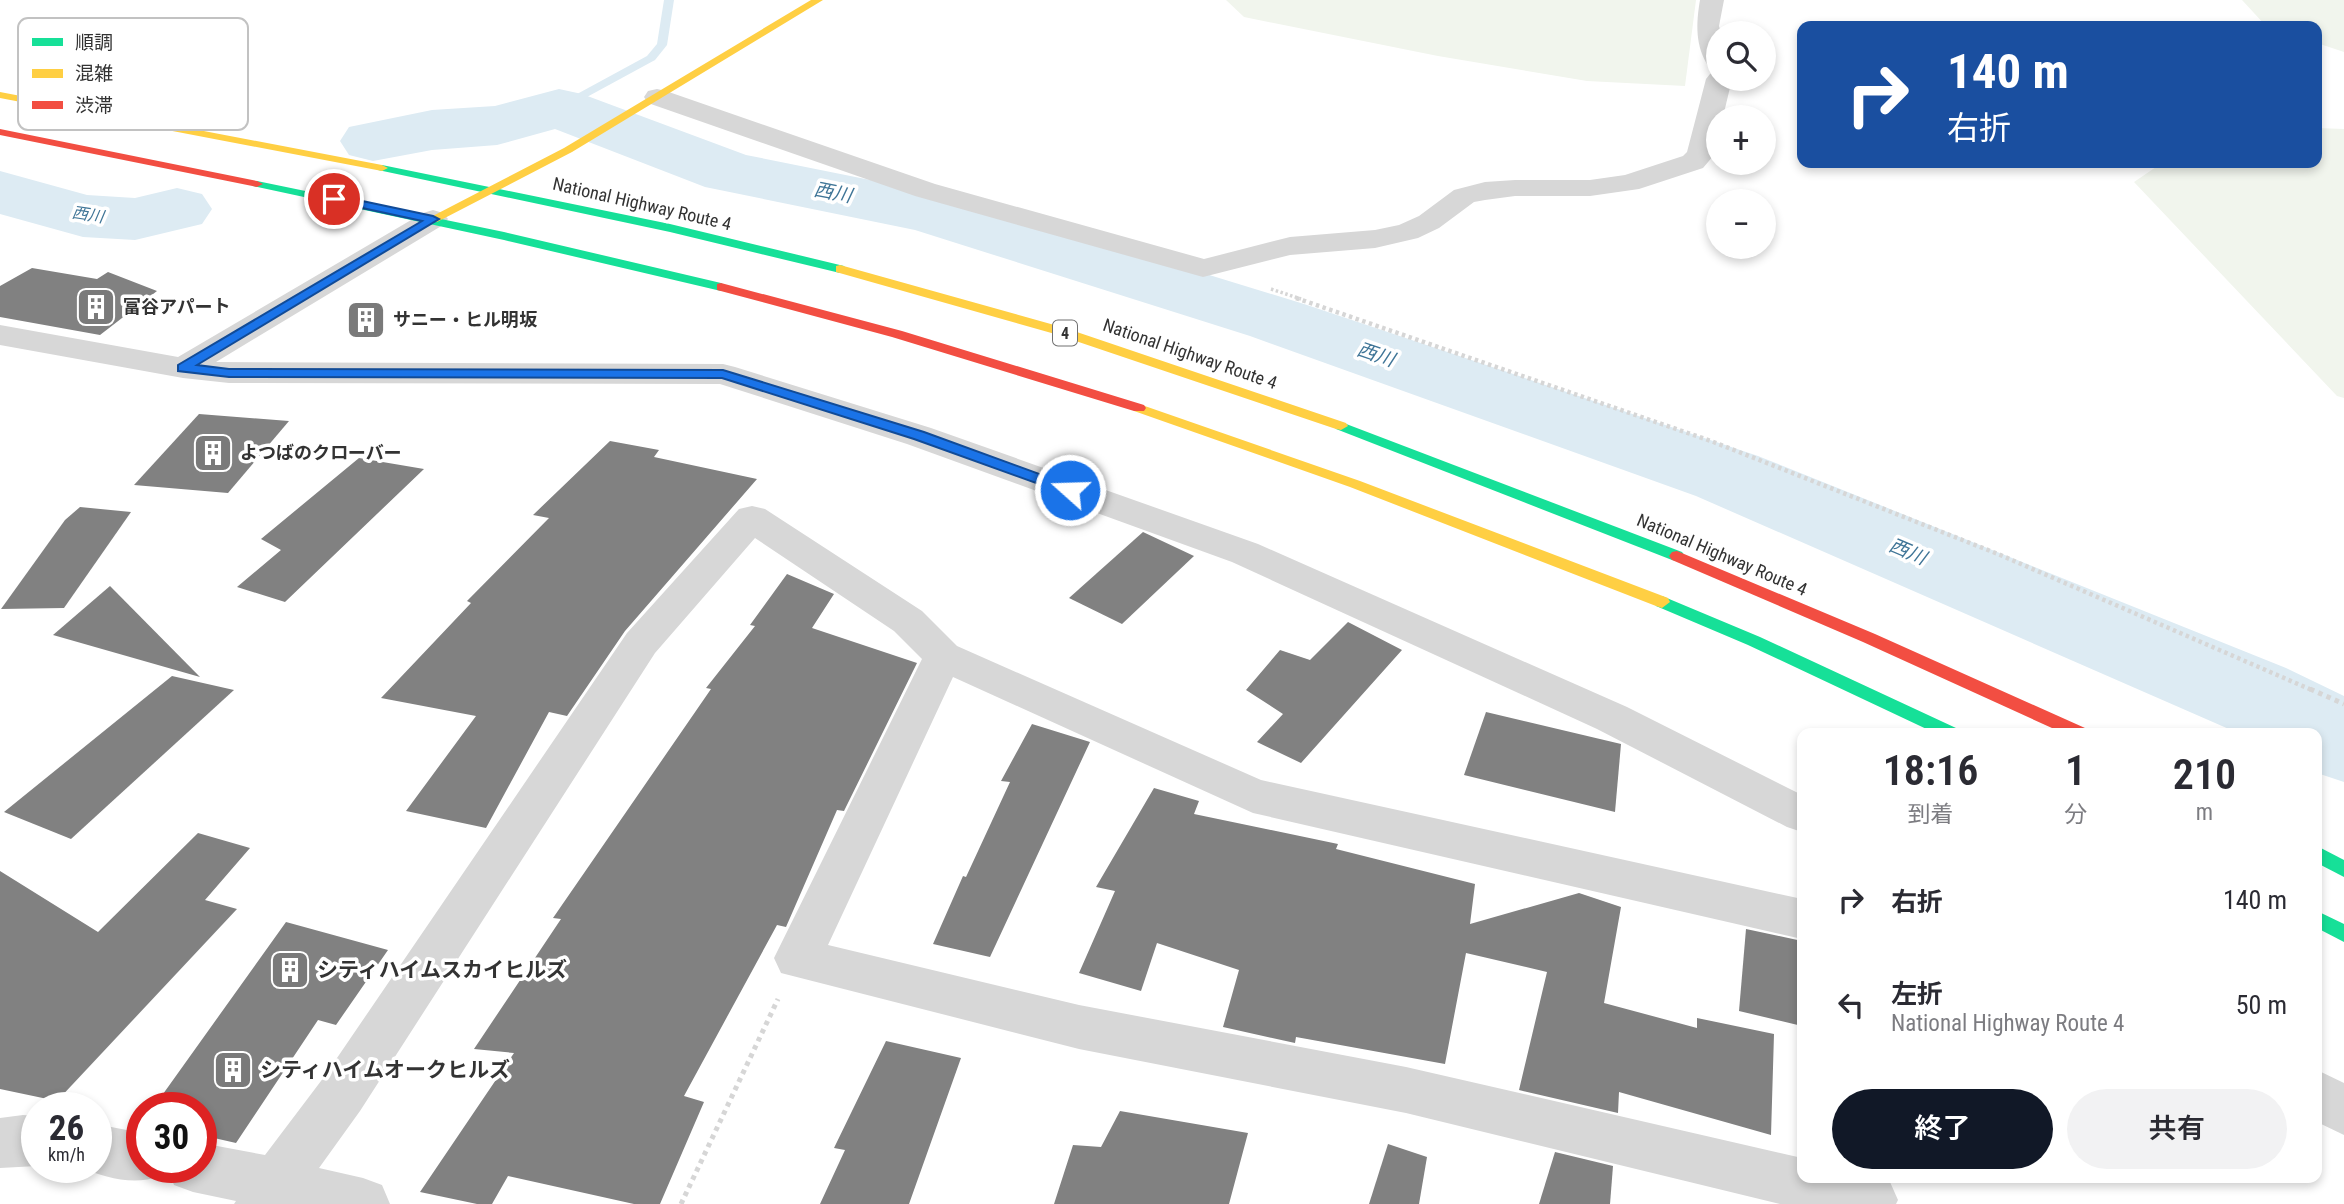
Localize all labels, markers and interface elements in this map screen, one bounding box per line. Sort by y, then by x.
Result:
legend [18,18,248,130]
map controls [1706,21,1776,259]
button: search [1706,21,1776,91]
text: 順調 [75,31,113,54]
text: 140 m [1947,43,2069,100]
icon: right [1832,49,1923,140]
text: 混雑 [75,62,113,85]
text: 渋滞 [75,94,113,117]
button: + [1706,105,1776,175]
text: 右折 [1947,109,2011,147]
pin [304,169,364,229]
street label: National Highway Route 4 [551,173,734,234]
water label: 西川 [812,178,856,208]
icon: arrive [315,180,353,218]
button: − [1706,189,1776,259]
water label: 西川 [71,203,107,227]
building icon: 富谷アパート [75,286,117,328]
place label: 富谷アパート [123,296,231,317]
building icon: サニー・ヒル明坂 [345,299,387,341]
place label: サニー・ヒル明坂 [393,309,538,330]
street label: National Highway Route 4 [1100,314,1280,393]
road number: 4 [1053,320,1077,346]
water label: 西川 [1354,337,1399,372]
building icon: よつばのクローバー [192,432,234,474]
place label: よつばのクローバー [240,442,402,463]
position arrow [1033,453,1107,527]
street label: National Highway Route 4 [1634,509,1810,600]
water label: 西川 [1886,533,1932,570]
text: 18:16 [1883,746,1978,795]
text: 1 [2065,746,2086,795]
text: 210 [2173,750,2236,799]
text: m [2196,799,2213,826]
text: 到着 [1908,801,1954,828]
text: 分 [2064,801,2087,828]
icon: right [1832,881,1870,919]
text: 140 m [2223,885,2287,915]
text: 右折 [1891,887,1943,917]
building icon: シティハイムスカイヒルズ [269,949,311,991]
place label: シティハイムスカイヒルズ [317,958,567,982]
text: 左折 [1891,979,1943,1009]
icon: left [1832,986,1870,1024]
text: 50 m [2236,990,2287,1020]
text: National Highway Route 4 [1891,1010,2124,1037]
building icon: シティハイムオークヒルズ [212,1049,254,1091]
place label: シティハイムオークヒルズ [260,1058,510,1082]
button: 終了 [1832,1089,2053,1169]
button: 共有 [2067,1089,2287,1169]
speed limit sign: 30 [126,1092,217,1183]
text: 26 [49,1108,84,1149]
text: km/h [48,1144,85,1165]

